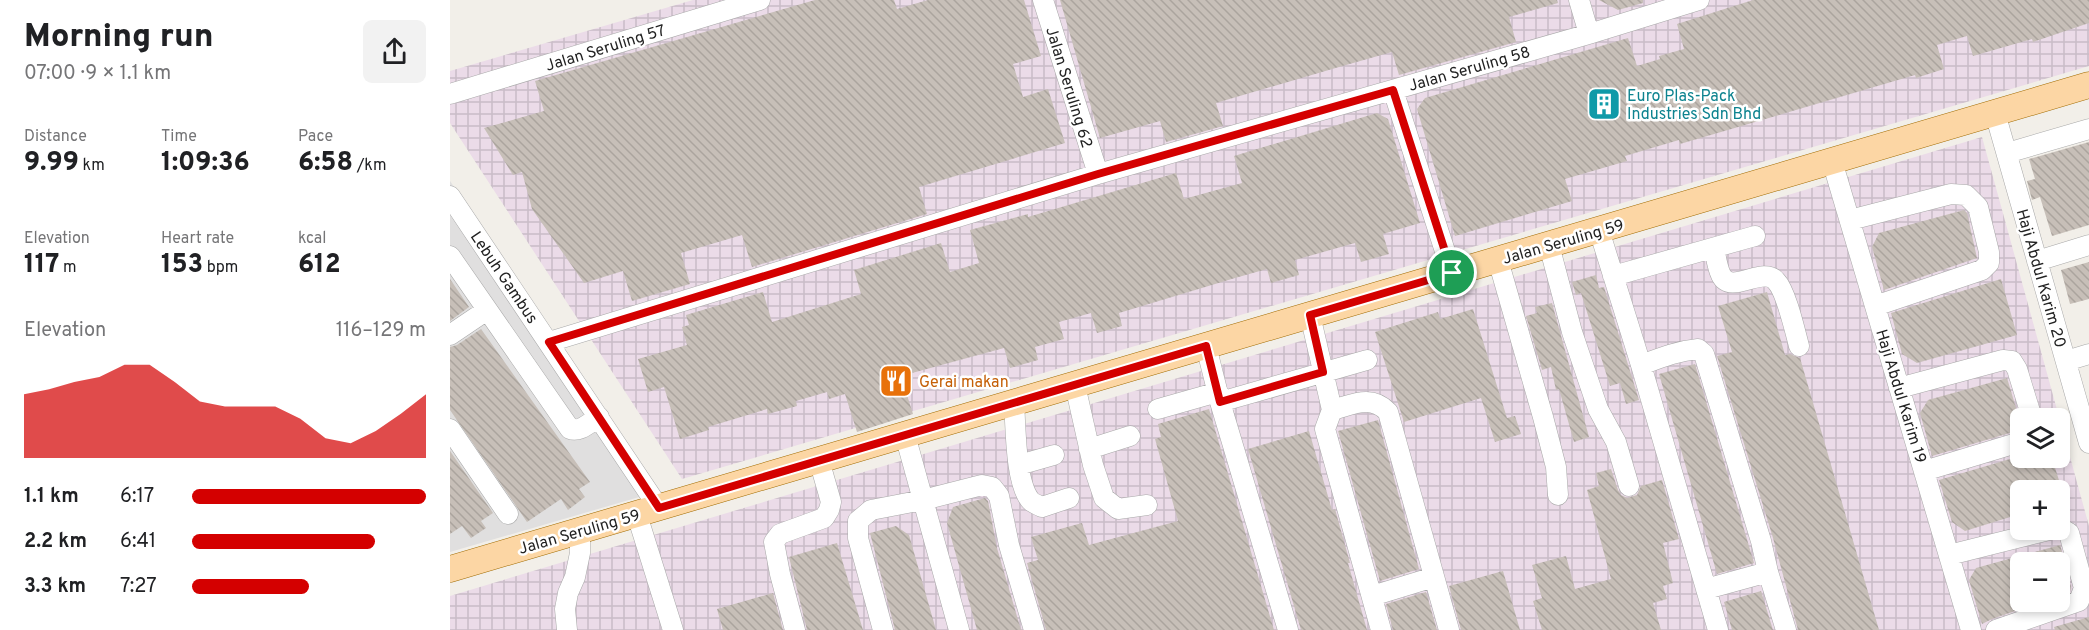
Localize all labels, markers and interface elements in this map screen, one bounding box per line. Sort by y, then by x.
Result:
text: Morning run [24,17,214,59]
button: share [363,20,426,83]
street label: Jalan Seruling 57 [543,21,668,77]
street label: Jalan Seruling 62 [1040,25,1096,151]
street label: Jalan Seruling 58 [1406,43,1533,97]
text: 07:00 · 9 × 1.1 km [24,61,171,87]
building icon: Euro Plas-Pack Industries Sdn Bhd [1586,86,1622,122]
place label: Euro Plas-Pack Industries Sdn Bhd [1627,87,1761,125]
text: Distance [24,127,87,147]
text: Time [161,127,197,147]
text: Pace [298,127,333,147]
text: 9.99 [24,147,79,180]
text: 1:09:36 [161,147,250,180]
text: 6:58 [298,147,353,180]
text: km [79,156,105,176]
text: /km [353,156,387,176]
street label: Haji Abdul Karim 20 [2011,207,2069,350]
street label: Jalan Seruling 59 [1500,216,1627,270]
street label: Lebuh Gambus [465,228,542,328]
text: Elevation [24,229,90,249]
text: Heart rate [161,229,234,249]
text: kcal [298,229,326,249]
pin [1426,247,1477,298]
text: 117 [24,249,59,282]
text: 153 [161,249,203,282]
text: 612 [298,249,341,282]
icon: arrive [1435,256,1468,289]
text: m [59,258,77,278]
text: bpm [203,258,238,278]
text: Elevation [24,318,106,344]
text: 116–129 m [336,318,426,344]
street label: Haji Abdul Karim 19 [1870,327,1930,466]
restaurant icon: Gerai makan [878,363,914,399]
place label: Gerai makan [919,373,1009,393]
map controls [2010,408,2070,612]
button: layers [2010,408,2070,468]
button: + [2010,480,2070,540]
text: 1.1 km [24,484,79,510]
text: 6:17 [120,484,154,510]
street label: Jalan Seruling 59 [516,506,643,560]
text: 2.2 km [24,529,87,555]
text: 6:41 [120,529,156,555]
button: − [2010,552,2070,612]
text: 3.3 km [24,574,86,600]
text: 7:27 [120,574,157,600]

